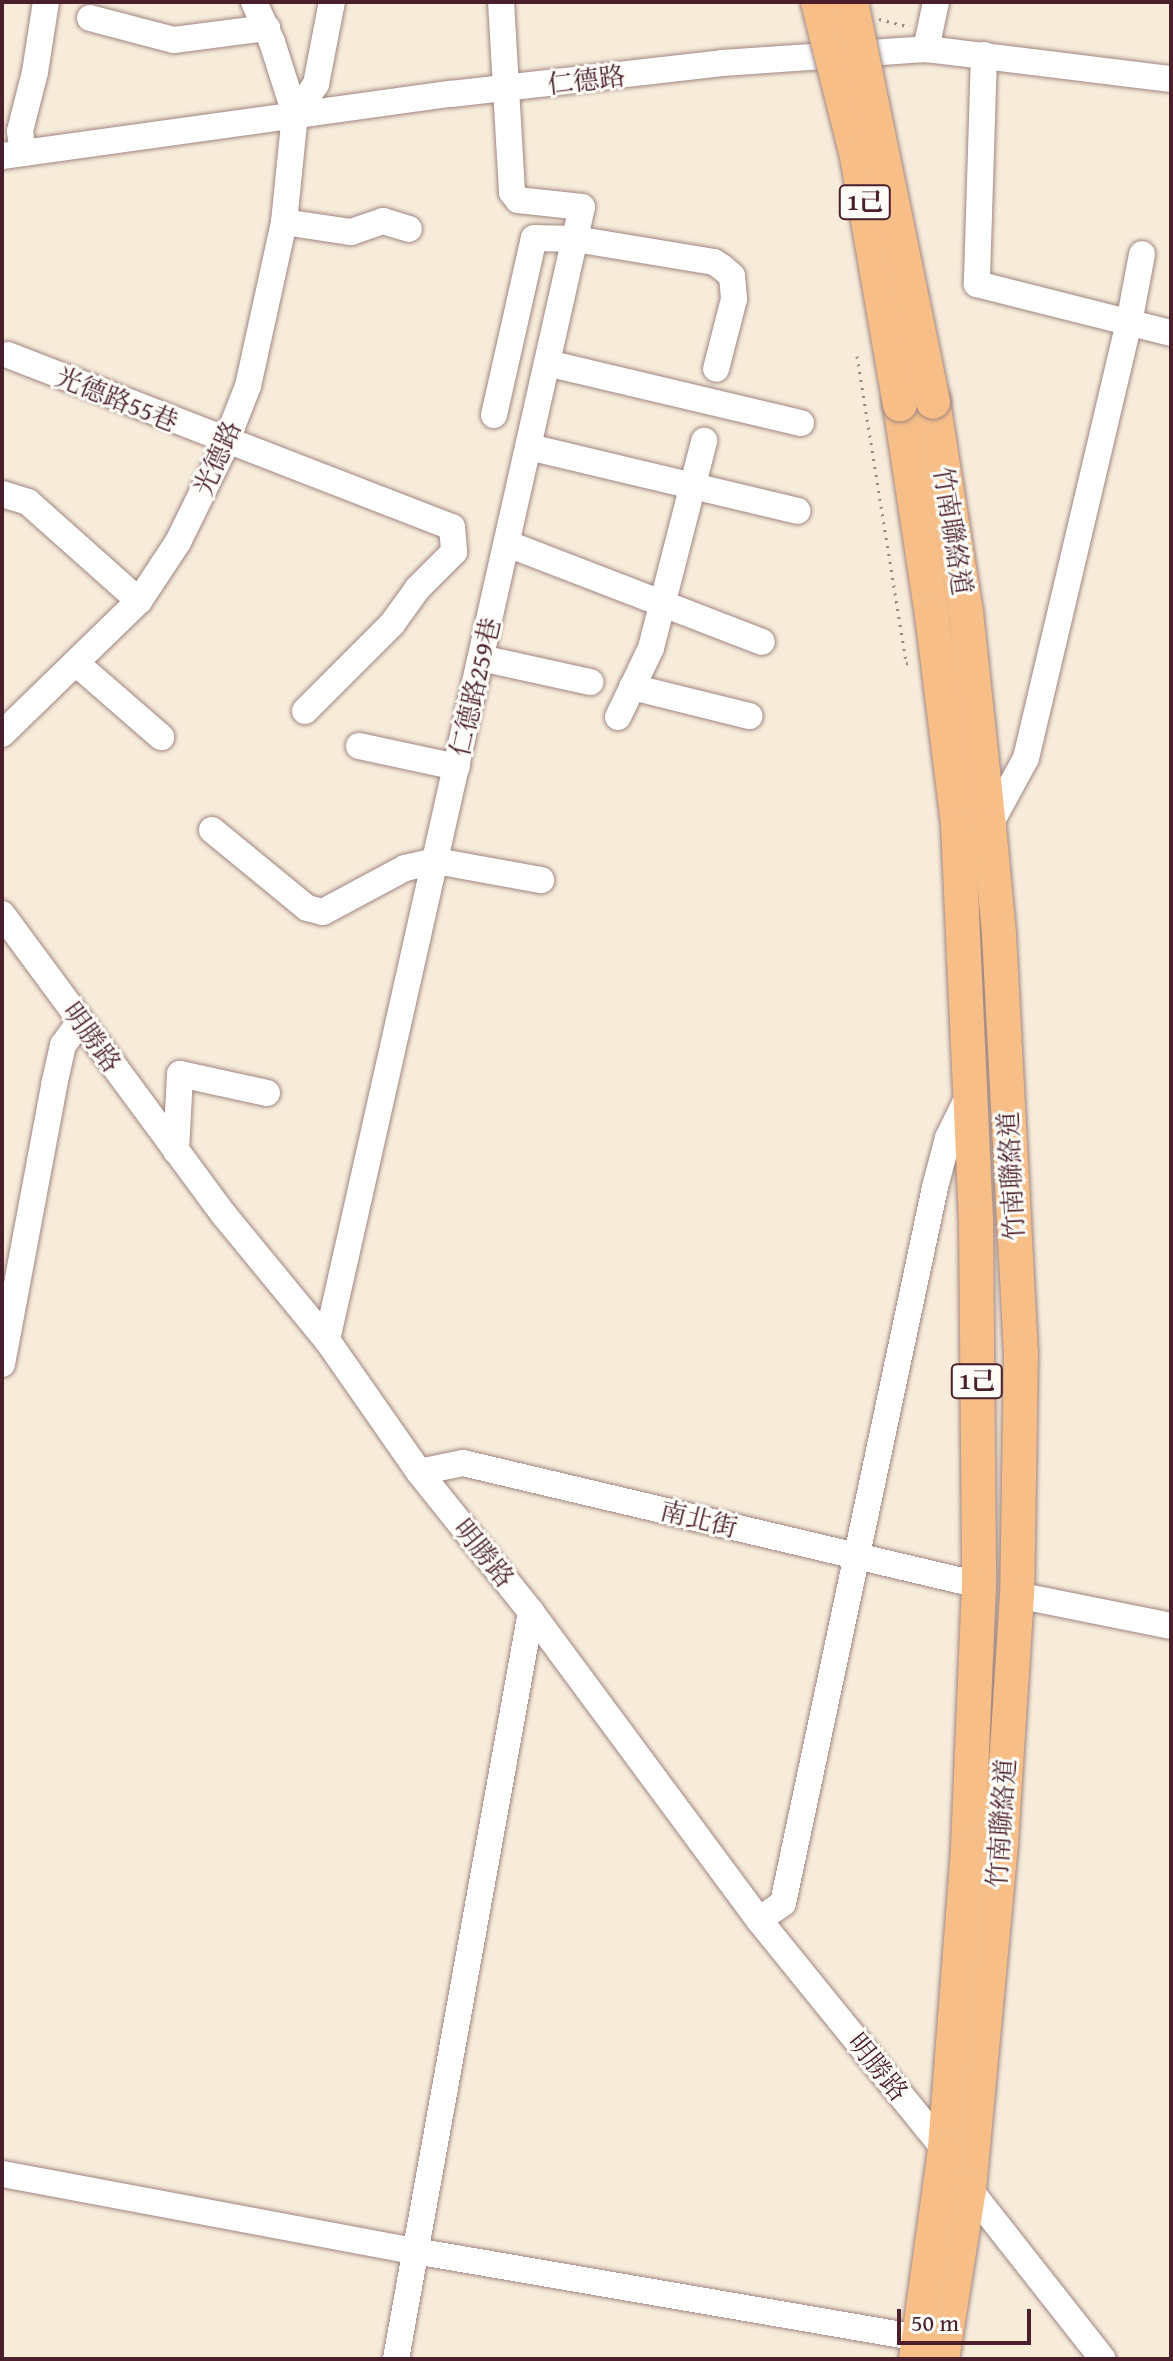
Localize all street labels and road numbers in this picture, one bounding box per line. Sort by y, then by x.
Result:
street label: 仁德路 [545,60,627,100]
road number: 1己 [837,182,893,222]
street label: 光德路55巷 [51,360,183,438]
street label: 光德路 [187,416,247,500]
street label: 竹南聯絡道 [927,464,979,598]
street label: 仁德路259巷 [444,615,506,759]
street label: 明勝路 [56,996,128,1078]
street label: 竹南聯絡道 [992,1110,1030,1242]
road number: 1己 [949,1361,1005,1401]
street label: 南北街 [657,1494,741,1544]
street label: 明勝路 [447,1513,521,1593]
street label: 竹南聯絡道 [981,1757,1021,1889]
street label: 明勝路 [841,2027,915,2107]

